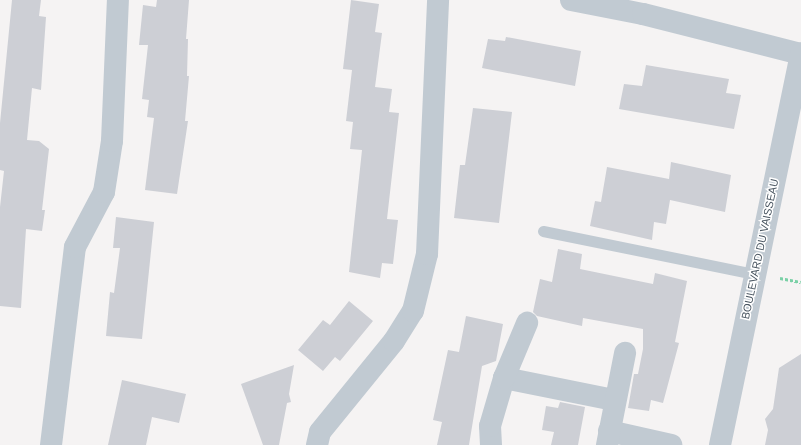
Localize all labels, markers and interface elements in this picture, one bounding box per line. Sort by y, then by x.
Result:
street label: BOULEVARD DU VAISSEAU [739,178,781,320]

